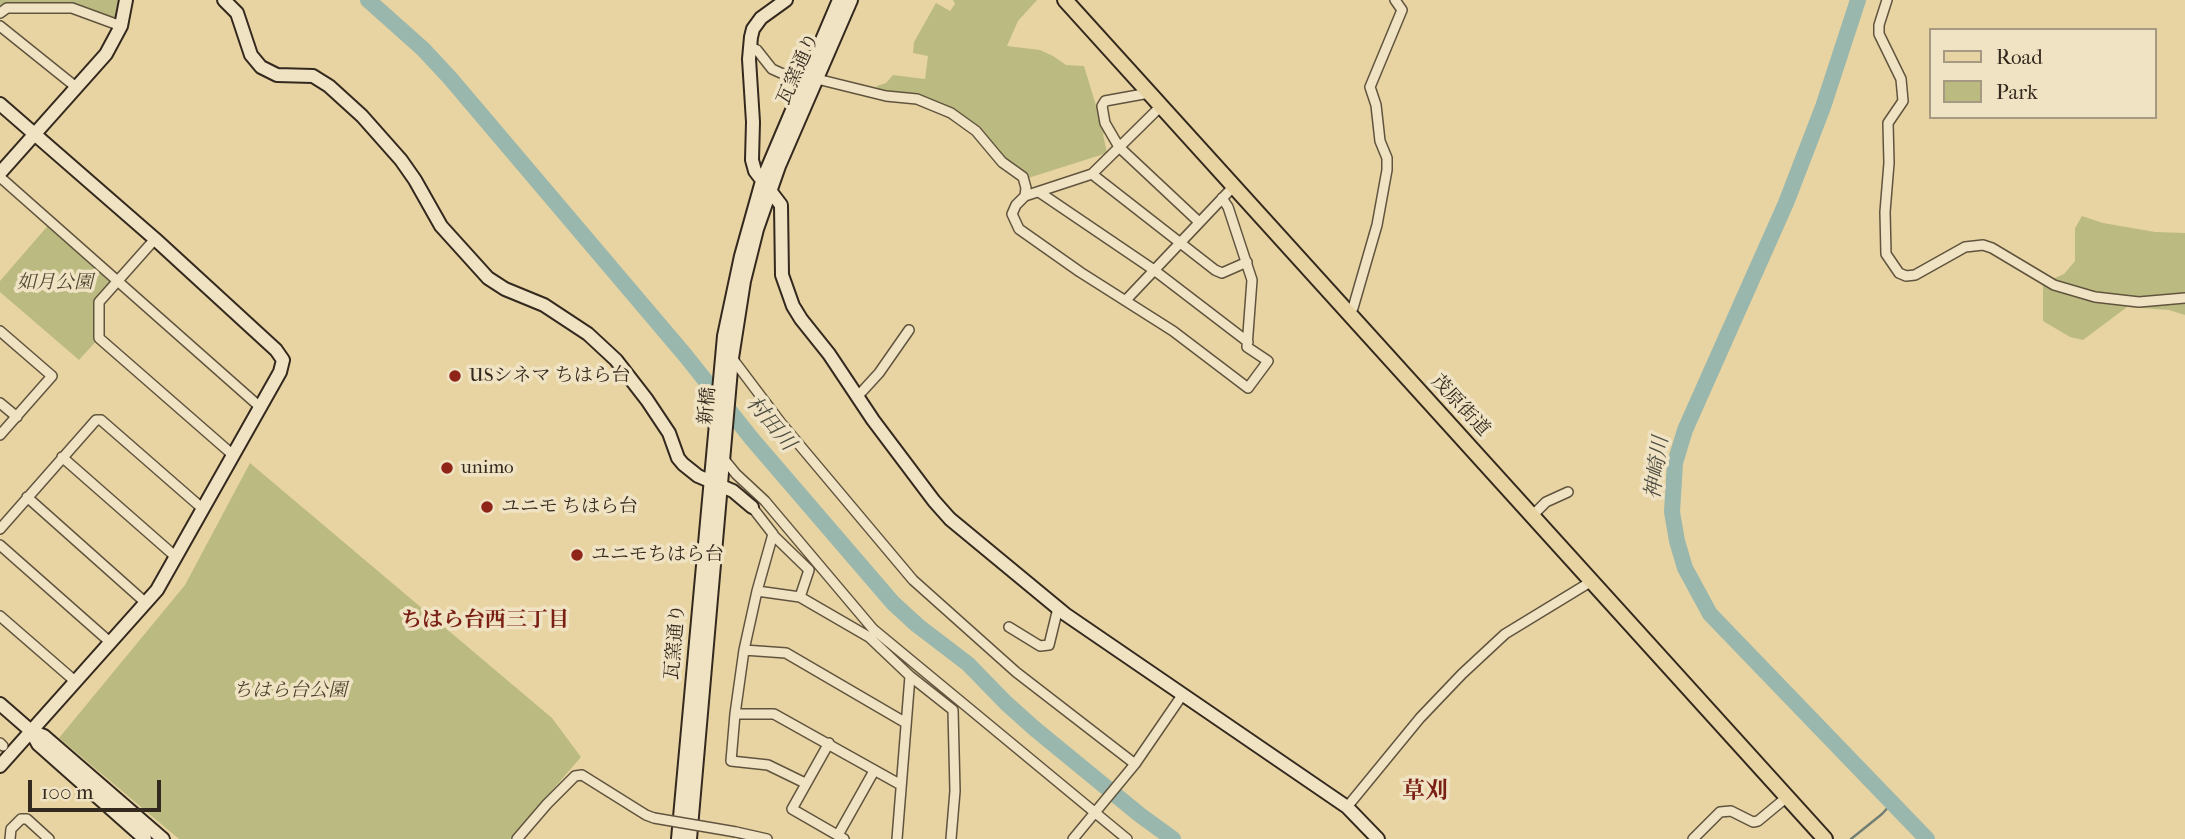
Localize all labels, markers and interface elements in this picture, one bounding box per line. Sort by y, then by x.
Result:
legend [1930,28,2157,119]
street label: 瓦窯通り [773,30,825,108]
text: Road [1996,45,2043,69]
text: Park [1996,80,2038,104]
park label: 如月公園 [17,272,93,294]
place label: USシネマ ちはら台 [469,365,631,387]
marker: USシネマ ちはら台 [447,368,463,384]
street label: 茂原街道 [1426,370,1494,442]
street label: 新橋 [695,386,721,426]
water label: 村田川 [740,392,800,456]
water label: 神崎川 [1641,435,1675,501]
place label: unimo [461,457,514,479]
marker: unimo [439,460,455,476]
place label: ユニモ ちはら台 [501,496,638,518]
marker: ユニモ ちはら台 [479,499,495,515]
place label: ユニモちはら台 [591,544,724,566]
marker: ユニモちはら台 [569,547,585,563]
street label: 瓦窯通り [661,603,691,681]
district label: ちはら台西三丁目 [401,608,569,634]
park label: ちはら台公園 [233,680,347,702]
scale bar [32,766,164,810]
district label: 草刈 [1402,778,1448,806]
text: 100 m [41,780,94,804]

